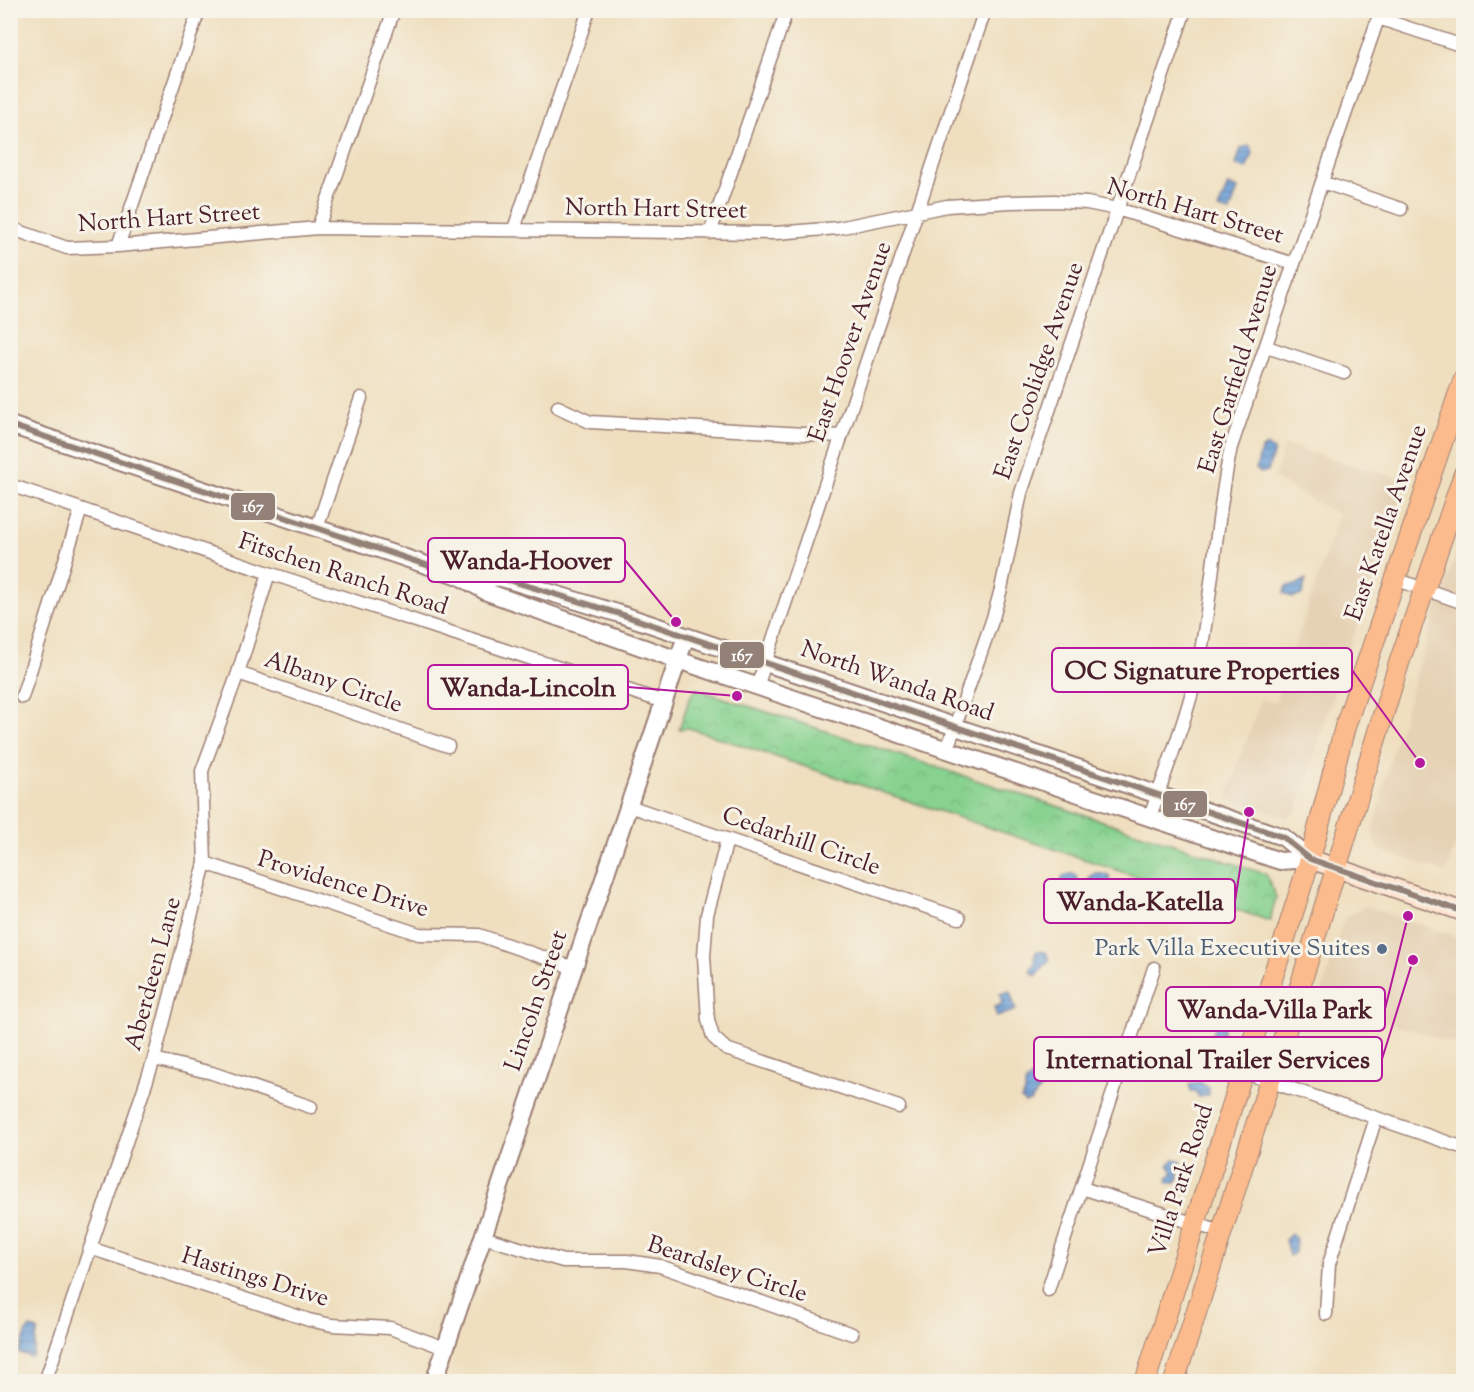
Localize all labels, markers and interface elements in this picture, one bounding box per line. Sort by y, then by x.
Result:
street label: North Hart Street [1103,171,1287,253]
street label: North Hart Street [565,191,747,229]
street label: North Hart Street [77,196,261,242]
street label: East Hoover Avenue [801,237,901,447]
street label: East Coolidge Avenue [987,258,1093,484]
street label: East Garfield Avenue [1191,260,1287,478]
street label: East Katella Avenue [1337,420,1437,626]
line badge: 167 [230,492,276,521]
text: 167 [242,497,265,520]
street label: Fitschen Ranch Road [234,525,453,625]
callout: Wanda-Hoover [428,538,625,582]
text: Wanda-Hoover [440,544,613,581]
street label: North Wanda Road [796,633,999,731]
line badge: 167 [719,641,765,669]
street label: Albany Circle [259,643,407,723]
text: 167 [731,646,754,669]
callout: OC Signature Properties [1052,648,1352,692]
text: OC Signature Properties [1064,654,1340,691]
callout: Wanda-Lincoln [428,665,628,709]
text: Wanda-Lincoln [440,671,617,708]
line badge: 167 [1162,790,1208,818]
text: 167 [1174,795,1197,818]
street label: Cedarhill Circle [717,799,885,885]
street label: Providence Drive [253,843,433,927]
callout: Wanda-Katella [1044,879,1235,923]
text: Wanda-Katella [1056,885,1224,922]
street label: Aberdeen Lane [117,893,191,1055]
street label: Lincoln Street [497,926,577,1076]
place label: Park Villa Executive Suites [1095,932,1370,966]
marker: Park Villa Executive Suites [1375,942,1389,956]
callout: Wanda-Villa Park [1166,987,1385,1031]
text: Wanda-Villa Park [1177,993,1373,1030]
callout: International Trailer Services [1034,1037,1382,1081]
text: International Trailer Services [1046,1043,1370,1080]
street label: Villa Park Road [1141,1100,1223,1262]
street label: Beardsley Circle [643,1228,811,1312]
street label: Hastings Drive [177,1239,333,1317]

